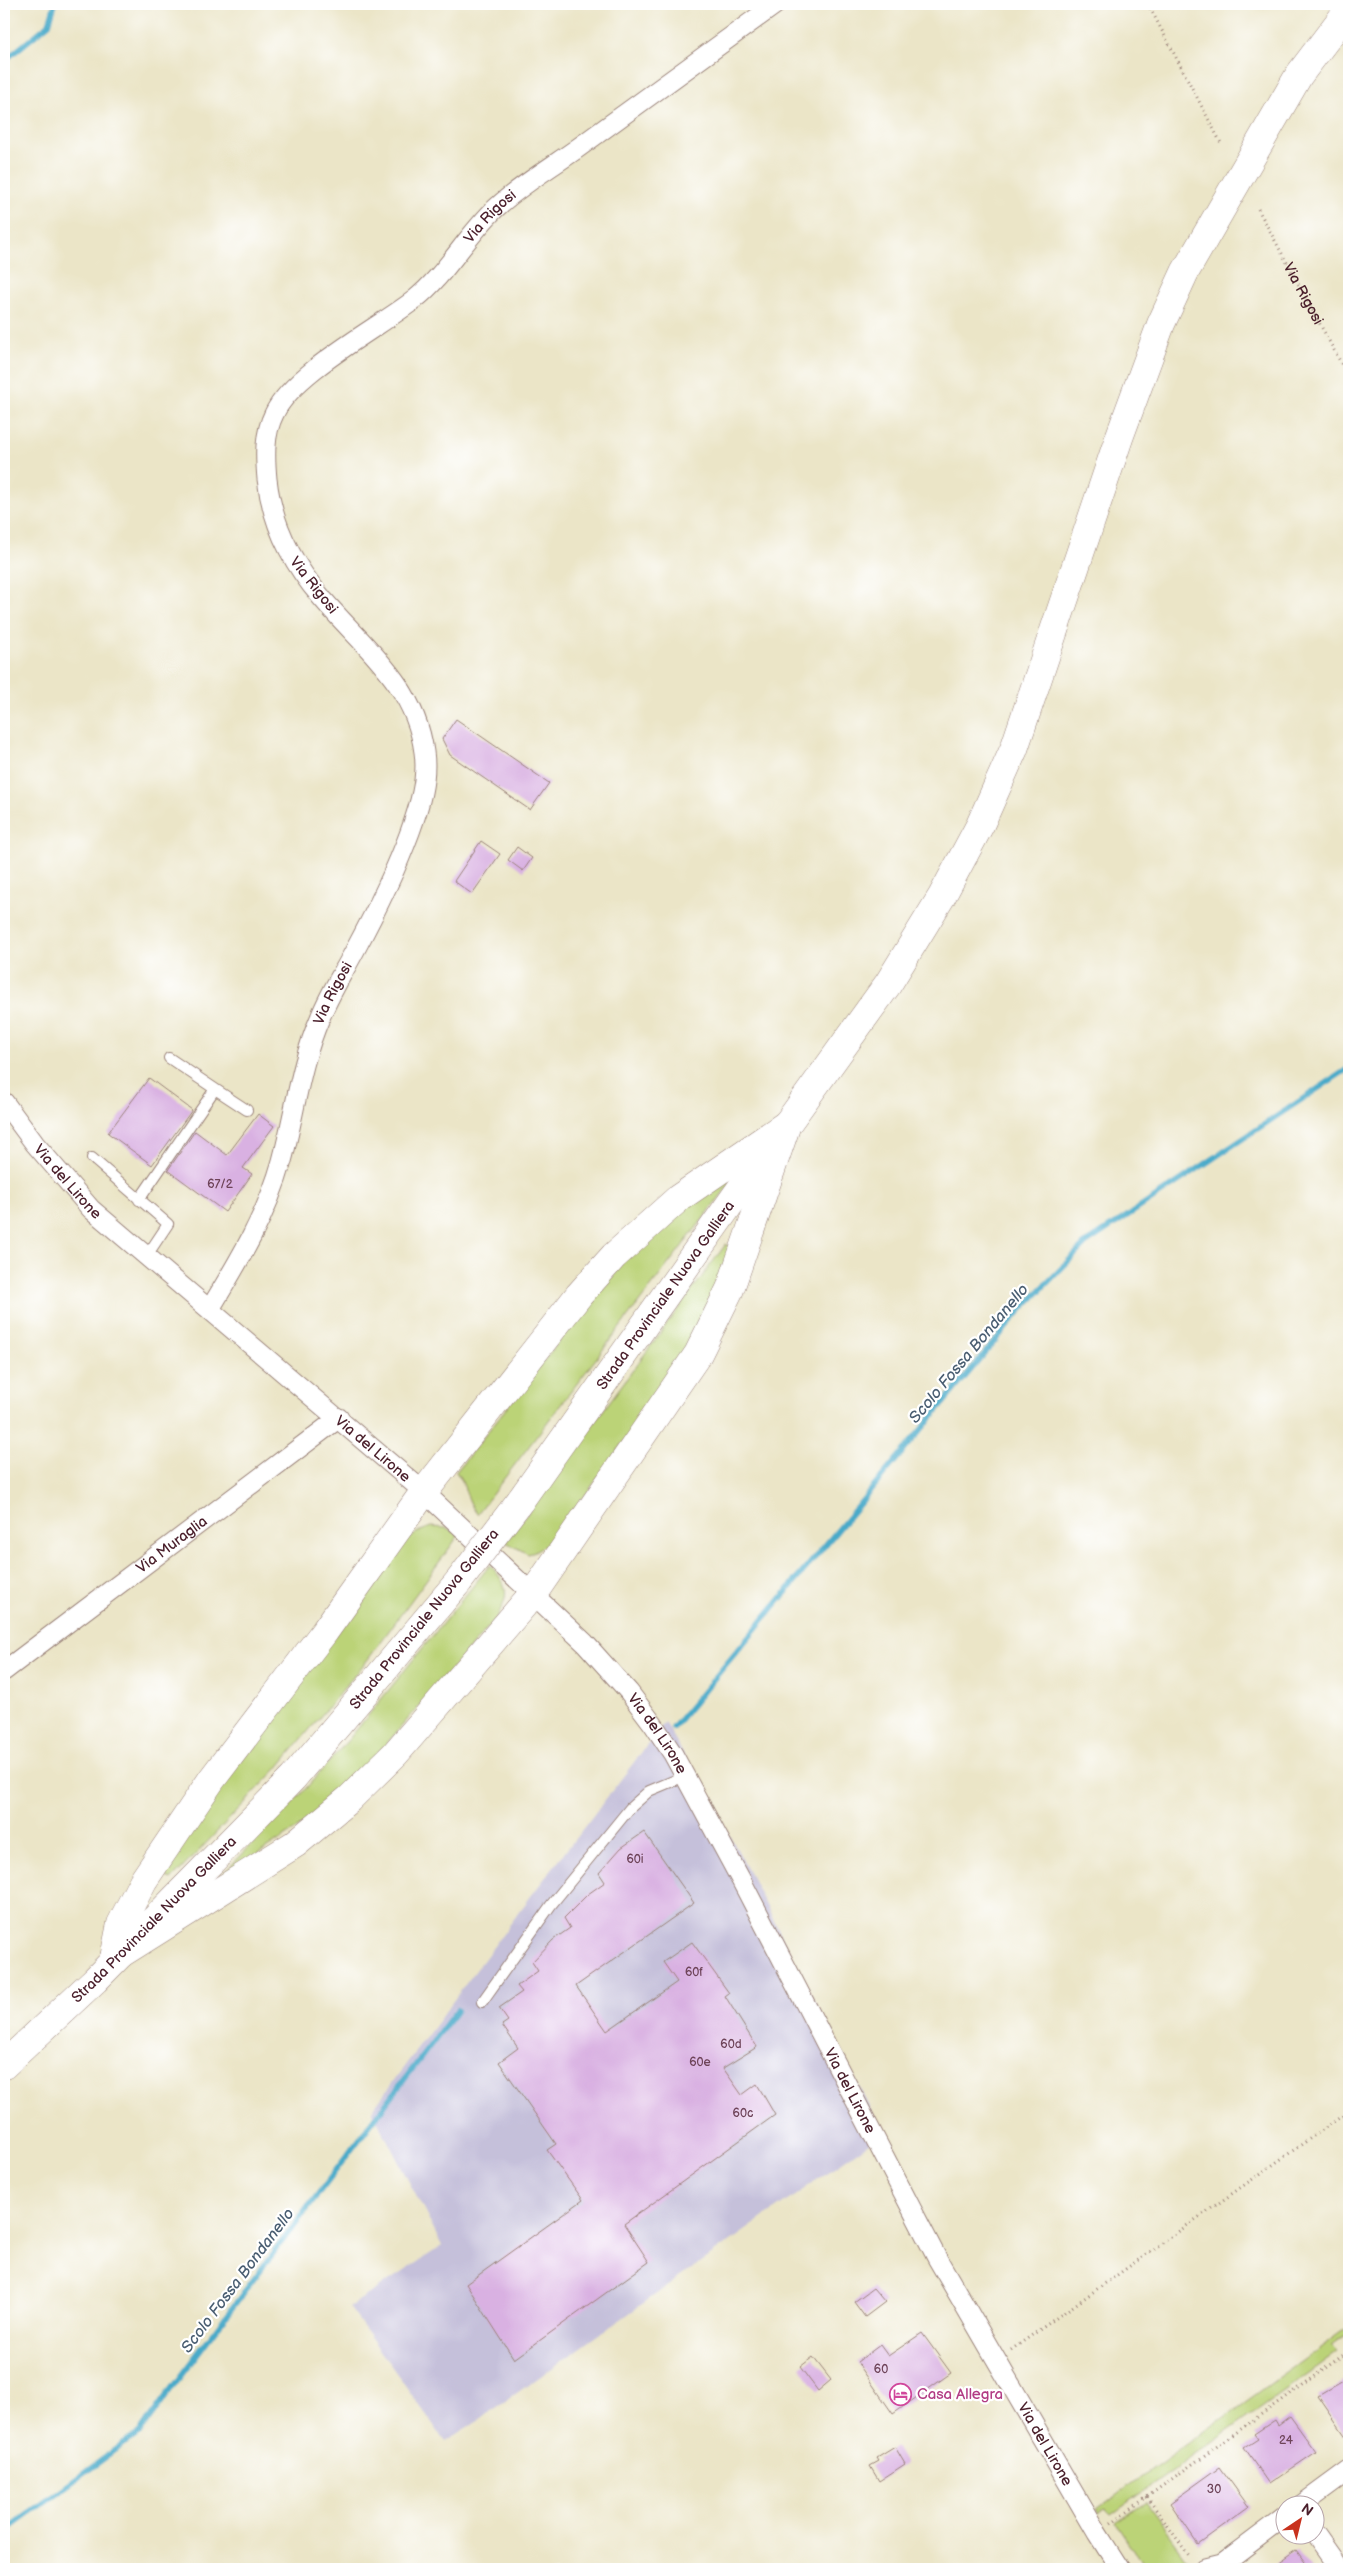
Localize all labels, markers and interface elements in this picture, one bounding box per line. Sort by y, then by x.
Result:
street label: Via Rigosi [460,186,520,247]
street label: Via Rigosi [1279,259,1327,328]
street label: Via Rigosi [285,553,342,618]
street label: Via Rigosi [309,959,357,1028]
street label: Via del Lirone [29,1140,105,1224]
house number: 67/2 [207,1177,233,1192]
street label: Strada Provinciale Nuova Galliera [593,1197,739,1394]
water label: Scolo Fossa Bondanello [905,1280,1033,1427]
street label: Via del Lirone [331,1411,414,1487]
street label: Via Muraglia [133,1512,211,1578]
street label: Strada Provinciale Nuova Galliera [346,1525,503,1713]
street label: Via del Lirone [623,1690,691,1777]
street label: Strada Provinciale Nuova Galliera [68,1832,241,2007]
house number: 60i [626,1852,644,1867]
house number: 60f [685,1965,703,1980]
house number: 60d [720,2037,742,2052]
street label: Via del Lirone [820,2045,880,2137]
house number: 60e [689,2055,711,2070]
house number: 60c [733,2106,753,2121]
water label: Scolo Fossa Bondanello [178,2205,299,2357]
house number: 60 [874,2362,888,2377]
hotel icon: Casa Allegra [889,2382,913,2406]
place label: Casa Allegra [917,2385,1003,2404]
street label: Via del Lirone [1013,2399,1077,2490]
house number: 24 [1279,2433,1294,2448]
house number: 30 [1207,2482,1221,2497]
north arrow [1276,2496,1326,2546]
text: N [1298,2500,1316,2520]

